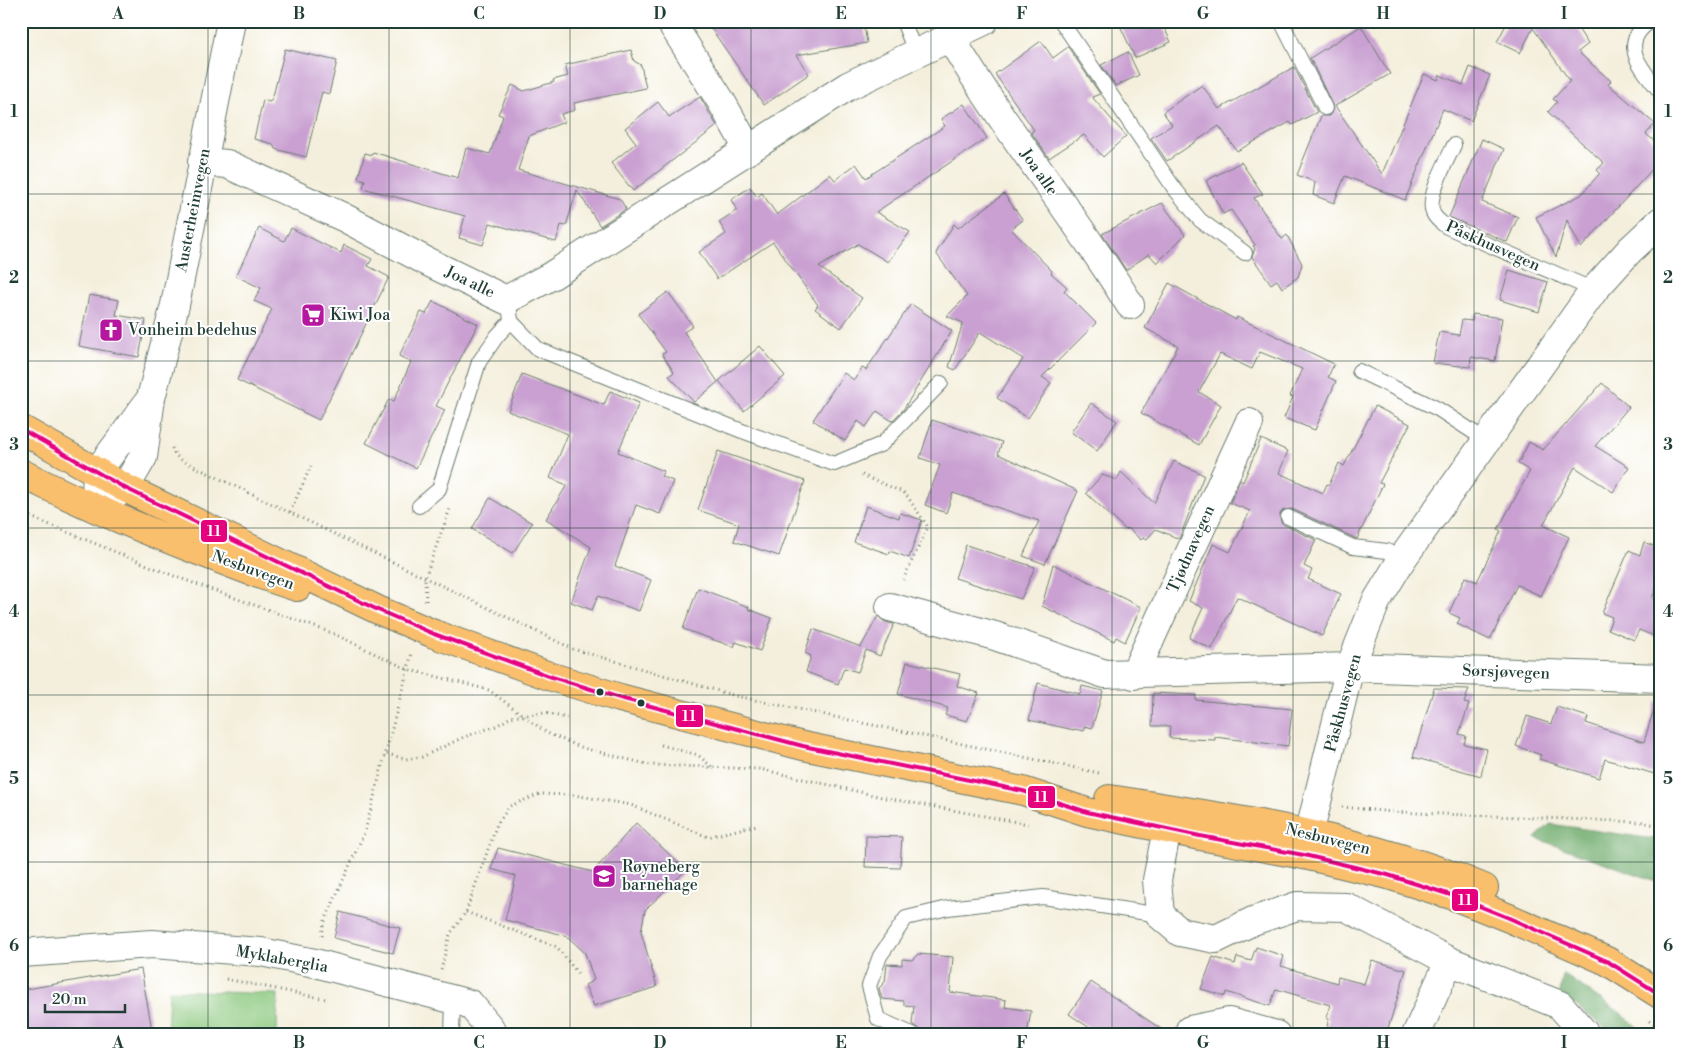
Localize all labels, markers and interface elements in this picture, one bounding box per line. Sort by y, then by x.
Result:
text: A [111,4,124,24]
text: B [293,4,305,24]
text: C [473,4,485,24]
text: D [654,4,667,24]
text: E [835,4,847,24]
text: F [1016,4,1028,24]
text: G [1197,4,1210,24]
text: H [1376,4,1390,24]
text: I [1561,4,1567,24]
text: 1 [10,102,18,122]
text: 1 [1664,102,1672,122]
street label: Joa alle [1015,144,1062,199]
street label: Austerheimvegen [171,146,215,275]
street label: Påskhusvegen [1443,216,1544,276]
street label: Joa alle [441,261,498,303]
text: 2 [9,268,19,288]
text: 2 [1663,268,1673,288]
supermarket icon: Kiwi Joa [300,302,326,328]
place label: Kiwi Joa [330,305,391,325]
church icon: Vonheim bedehus [98,317,124,343]
place label: Vonheim bedehus [127,320,257,340]
text: 3 [9,435,19,455]
text: 3 [1663,435,1673,455]
street label: Tjødnavegen [1163,502,1219,596]
line badge: 11 [200,519,228,543]
text: 11 [207,523,221,541]
street label: Nesbuvegen [209,546,298,594]
text: 4 [9,602,20,622]
text: 4 [1663,602,1674,622]
street label: Påskhusvegen [1320,651,1366,754]
street label: Sørsjøvegen [1462,660,1551,684]
unlabelled marker [595,687,605,697]
unlabelled marker [636,698,646,708]
line badge: 11 [675,704,704,728]
text: 11 [682,708,696,726]
text: 5 [9,769,19,789]
text: 5 [1663,769,1673,789]
line badge: 11 [1027,785,1056,809]
text: 11 [1034,789,1048,807]
street label: Nesbuvegen [1284,819,1373,859]
place label: Røyneberg barnehage [622,857,700,895]
school or university icon: Røyneberg barnehage [591,863,617,889]
line badge: 11 [1451,888,1479,912]
text: 11 [1458,892,1472,910]
text: 6 [9,936,19,956]
text: 6 [1663,936,1673,956]
street label: Myklaberglia [234,941,331,977]
scale bar [45,981,125,1013]
text: 20 m [52,990,87,1009]
text: A [111,1033,124,1053]
text: B [293,1033,305,1053]
text: C [473,1033,485,1053]
text: D [654,1033,667,1053]
text: E [835,1033,847,1053]
text: F [1016,1033,1028,1053]
text: G [1197,1033,1210,1053]
text: H [1376,1033,1390,1053]
text: I [1561,1033,1567,1053]

